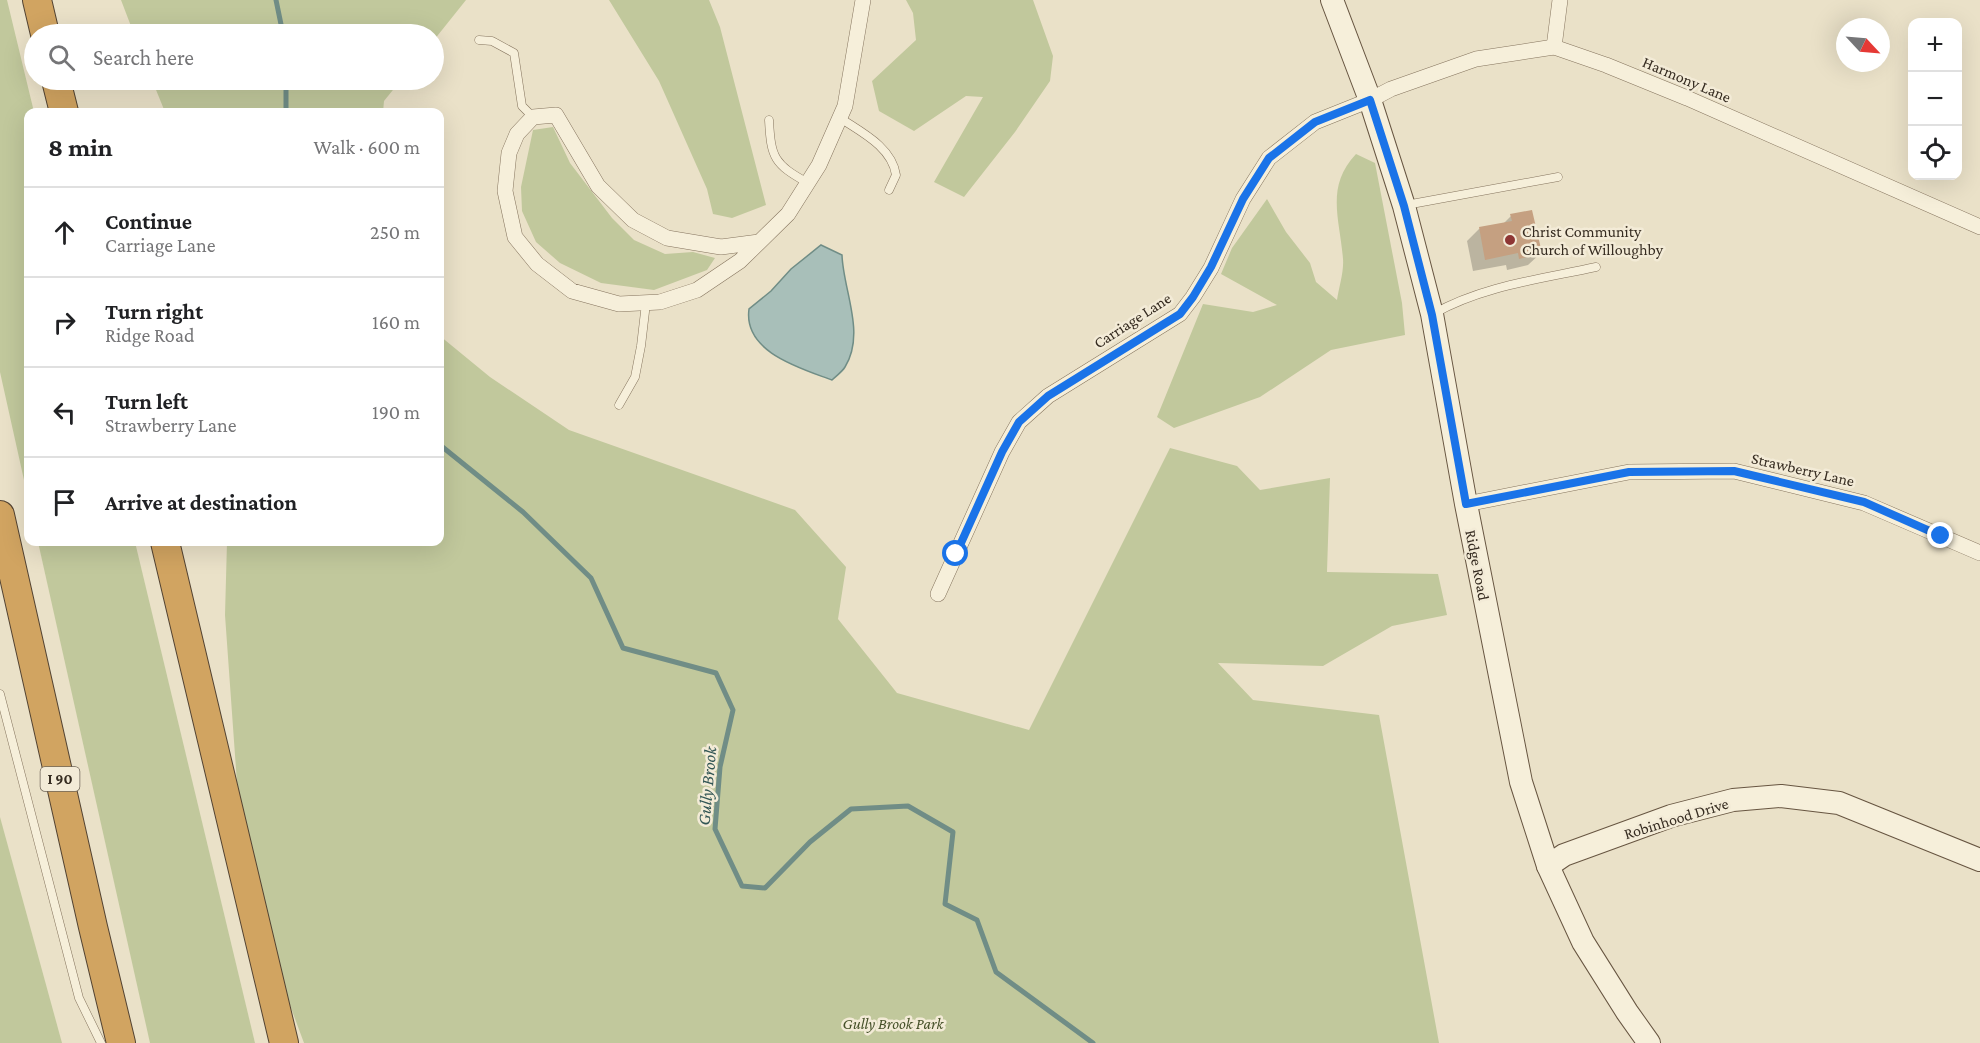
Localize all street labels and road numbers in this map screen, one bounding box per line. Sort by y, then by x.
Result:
street label: Harmony Lane [1640,53,1734,107]
street label: Carriage Lane [1091,289,1175,352]
street label: Strawberry Lane [1749,449,1856,491]
street label: Ridge Road [1461,528,1493,603]
road number: I 90 [40,767,80,791]
street label: Robinhood Drive [1622,795,1730,842]

